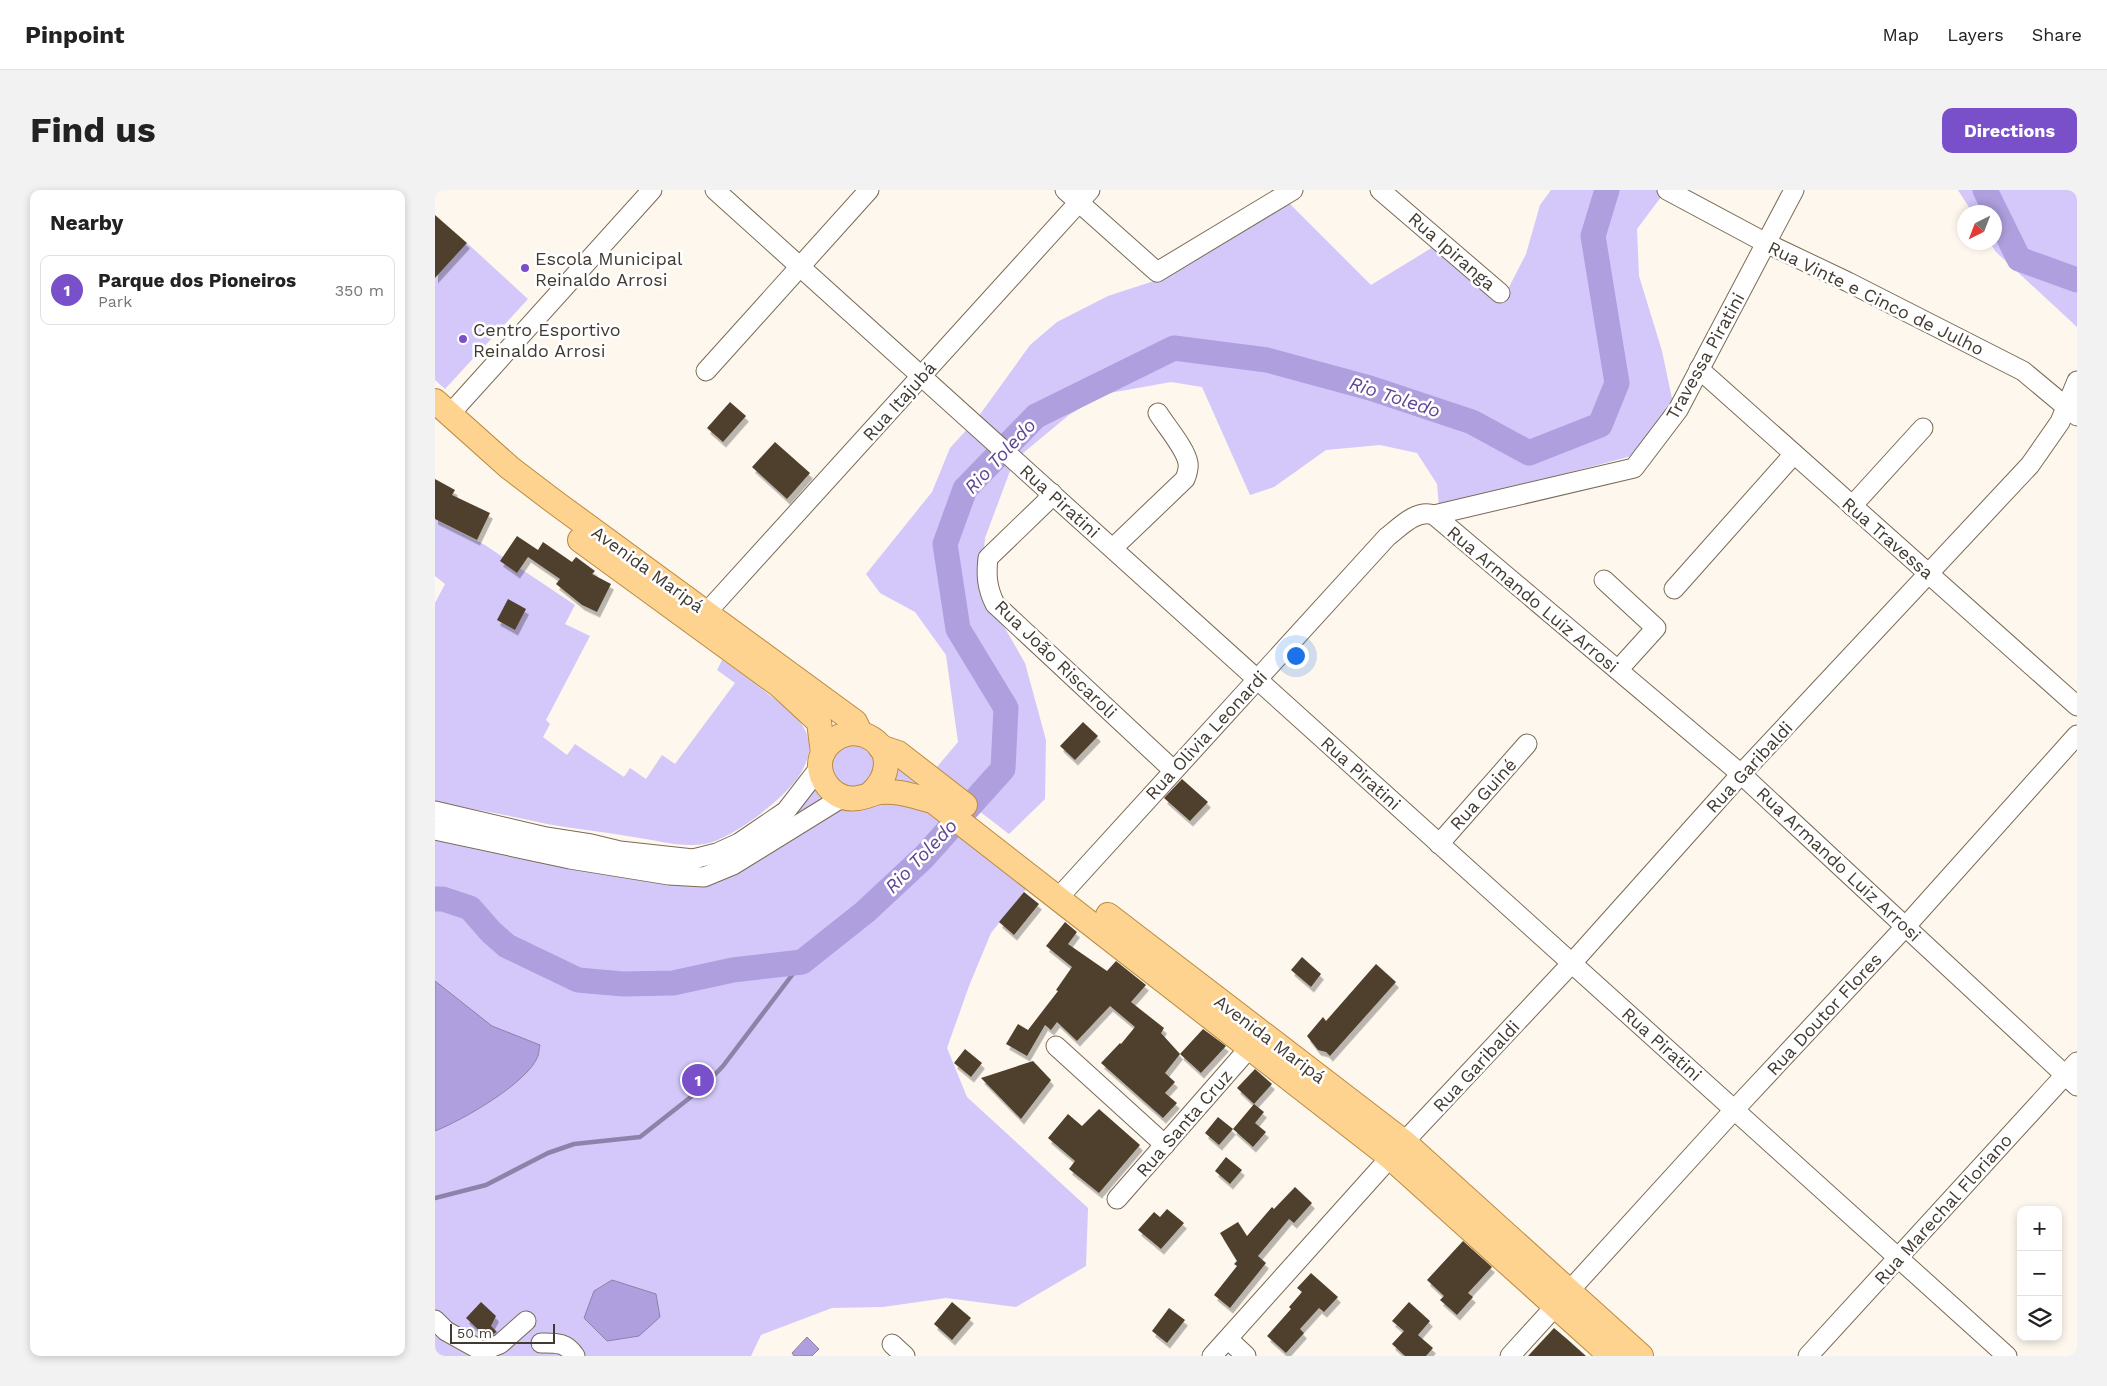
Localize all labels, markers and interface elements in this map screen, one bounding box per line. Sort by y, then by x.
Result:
text: Pinpoint [25,21,125,49]
text: Map [1882,24,1919,45]
text: Layers [1947,24,2004,45]
text: Share [2032,24,2082,45]
button: Directions [1942,108,2077,153]
text: Find us [30,109,156,151]
north arrow [1957,205,2002,250]
street label: Rua Ipiranga [1404,208,1500,294]
text: Nearby [50,210,123,235]
street label: Rua Vinte e Cinco de Julho [1765,237,1987,359]
place label: Escola Municipal Reinaldo Arrosi [535,248,683,290]
marker: Escola Municipal Reinaldo Arrosi [519,262,531,274]
text: Parque dos Pioneiros [98,269,296,292]
text: 1 [64,281,70,300]
text: 350 m [335,281,384,300]
street label: Travessa Piratini [1661,289,1749,423]
text: Park [98,292,132,311]
place label: Centro Esportivo Reinaldo Arrosi [473,319,621,361]
marker: Centro Esportivo Reinaldo Arrosi [457,333,469,345]
street label: Rua Itajubá [858,357,940,445]
water label: Rio Toledo [1347,371,1443,423]
water label: Rio Toledo [959,414,1041,498]
street label: Rua Piratini [1016,460,1104,542]
street label: Rua Travessa [1838,493,1938,583]
street label: Avenida Maripá [588,521,708,617]
street label: Rua Armando Luiz Arrosi [1443,521,1623,677]
street label: Rua João Riscaroli [991,596,1121,722]
your location [1283,643,1309,669]
street label: Rua Olivia Leonardi [1141,666,1271,804]
street label: Rua Garibaldi [1701,717,1797,817]
street label: Rua Piratini [1317,732,1405,814]
street label: Rua Guiné [1445,754,1521,834]
street label: Rua Armando Luiz Arrosi [1753,782,1925,946]
water label: Rio Toledo [880,814,962,898]
street label: Rua Doutor Flores [1762,949,1886,1079]
street label: Avenida Maripá [1210,991,1330,1087]
street label: Rua Piratini [1618,1003,1706,1085]
street label: Rua Garibaldi [1428,1016,1524,1116]
pin: 1 [682,1061,714,1099]
street label: Rua Santa Cruz [1132,1065,1236,1181]
street label: Rua Marechal Floriano [1870,1129,2016,1289]
map controls [2017,1206,2062,1341]
button: + [2017,1206,2062,1251]
button: − [2017,1251,2062,1296]
button: layers [2017,1296,2062,1341]
scale bar [450,1321,555,1344]
text: 50 m [457,1325,492,1341]

